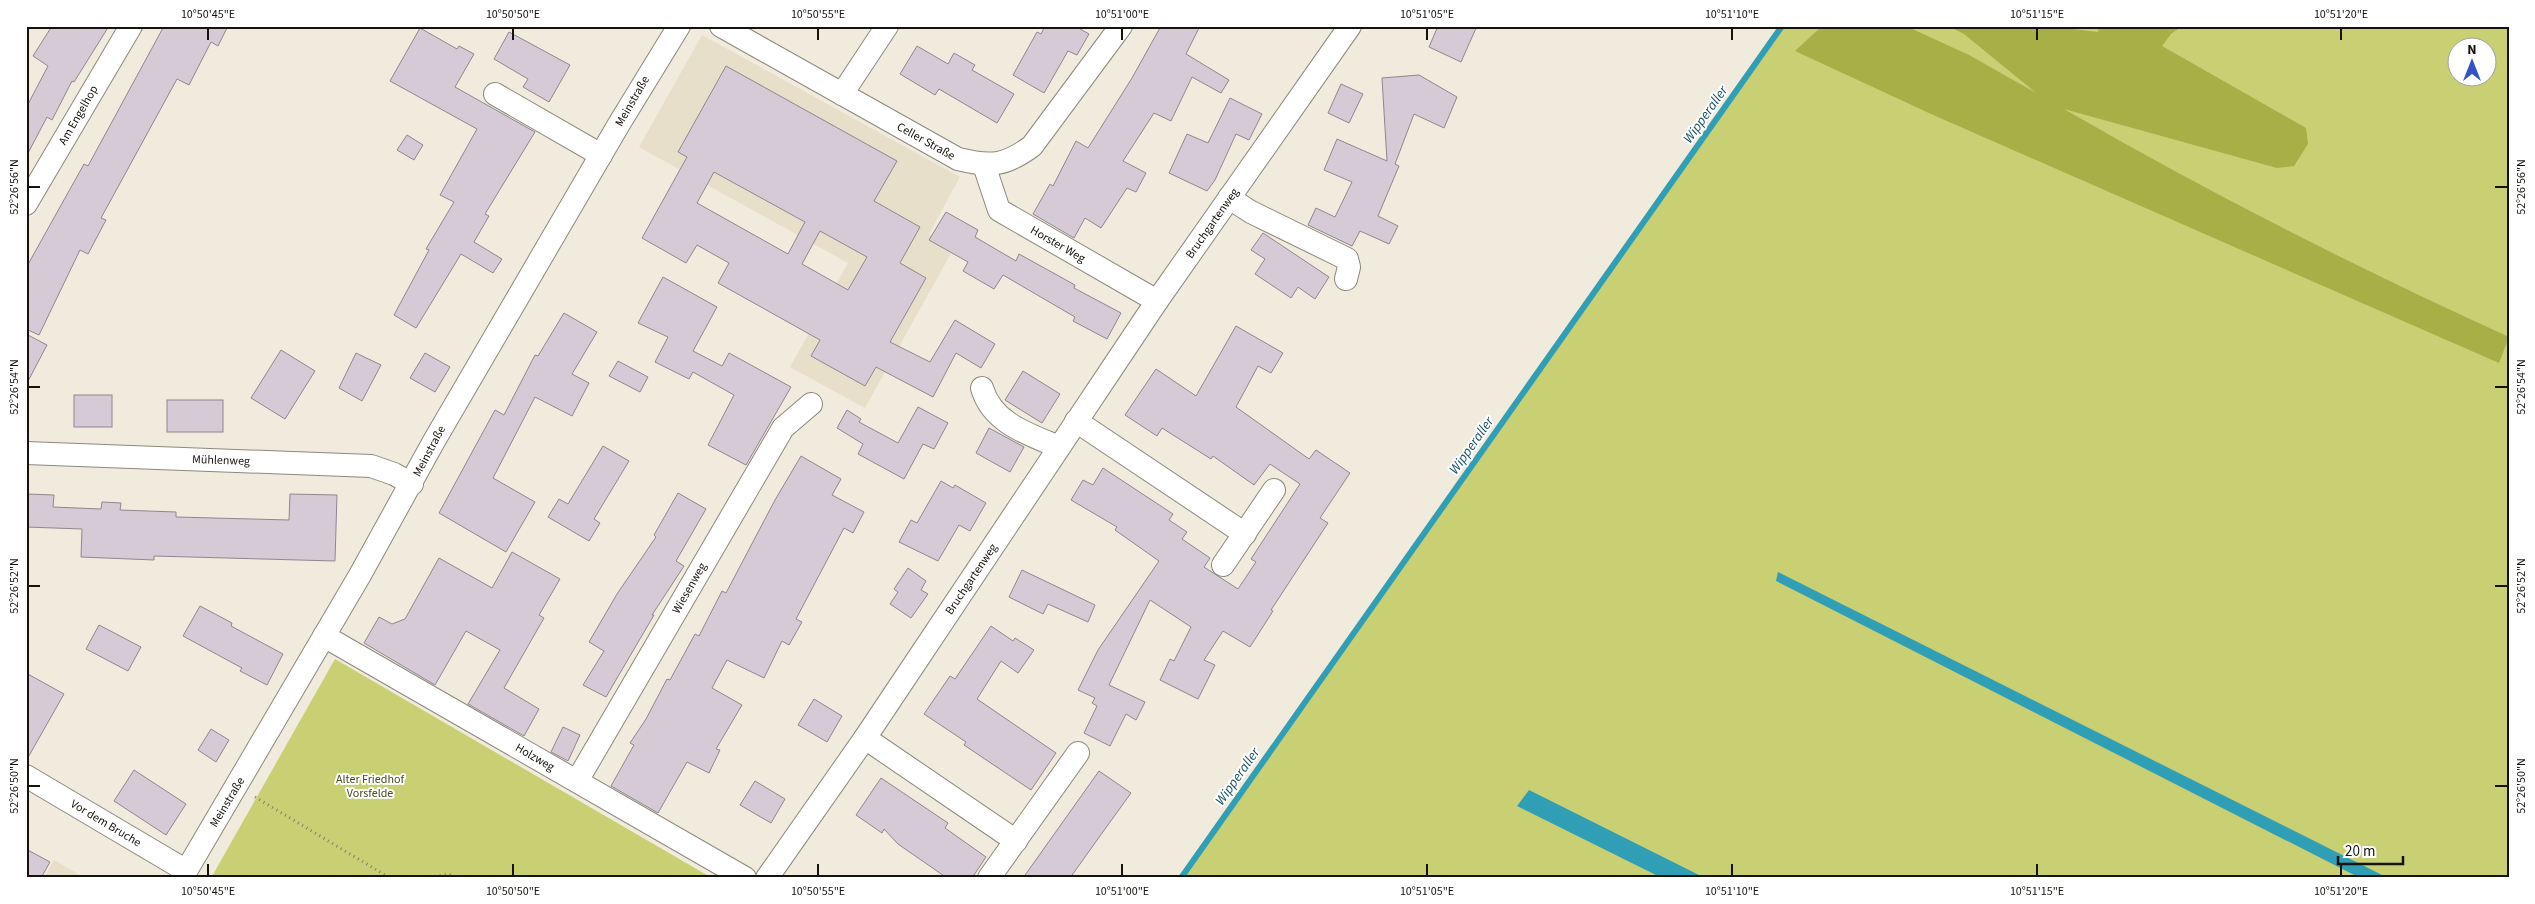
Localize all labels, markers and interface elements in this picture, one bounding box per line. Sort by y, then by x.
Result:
text: 10°50'45"E [181,6,235,23]
text: 10°50'50"E [486,6,540,23]
text: 10°50'55"E [791,6,845,23]
text: 10°51'00"E [1095,6,1149,23]
text: 10°51'05"E [1400,6,1454,23]
text: 10°51'10"E [1705,6,1759,23]
text: 10°51'15"E [2010,6,2064,23]
text: 10°51'20"E [2314,6,2368,23]
north arrow [2448,38,2498,88]
text: N [2467,40,2477,60]
street label: Meinstraße [611,73,654,130]
water label: Wipperaller [1679,81,1734,147]
street label: Am Engelhop [54,82,103,148]
street label: Celler Straße [893,118,958,165]
text: 52°26'56"N [6,159,23,215]
text: 52°26'56"N [2513,159,2530,215]
street label: Bruchgartenweg [1182,185,1243,262]
street label: Horster Weg [1027,222,1088,267]
text: 52°26'54"N [6,359,23,415]
text: 52°26'54"N [2513,359,2530,415]
water label: Wipperaller [1445,412,1500,478]
street label: Meinstraße [409,423,450,480]
street label: Mühlenweg [192,451,250,470]
street label: Bruchgartenweg [941,540,1002,618]
text: 52°26'52"N [6,558,23,614]
text: 52°26'52"N [2513,558,2530,614]
street label: Wiesenweg [668,560,711,617]
street label: Holzweg [512,739,558,776]
water label: Wipperaller [1211,743,1266,809]
text: 52°26'50"N [6,758,23,814]
text: 52°26'50"N [2513,758,2530,814]
park label: Alter Friedhof Vorsfelde [336,771,404,802]
street label: Meinstraße [206,774,249,831]
street label: Vor dem Bruche [67,796,144,851]
scale bar [2338,834,2402,866]
text: 20 m [2345,841,2375,862]
text: 10°50'45"E [181,883,235,900]
text: 10°50'50"E [486,883,540,900]
text: 10°50'55"E [791,883,845,900]
text: 10°51'00"E [1095,883,1149,900]
text: 10°51'05"E [1400,883,1454,900]
text: 10°51'10"E [1705,883,1759,900]
text: 10°51'15"E [2010,883,2064,900]
text: 10°51'20"E [2314,883,2368,900]

